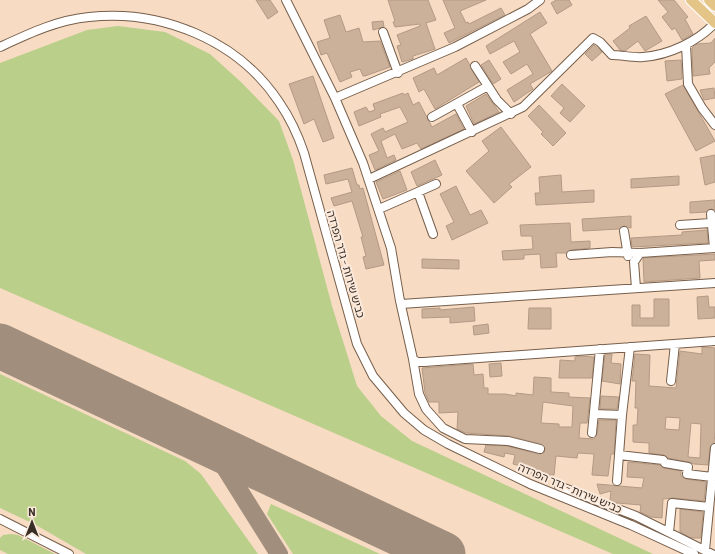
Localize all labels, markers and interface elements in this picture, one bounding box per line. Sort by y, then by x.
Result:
street label: כביש שירות - גדר הפרדה [325,209,368,319]
street label: כביש שירות - גדר הפרדה [516,460,624,515]
north arrow [12,502,52,542]
text: N [28,505,36,518]

